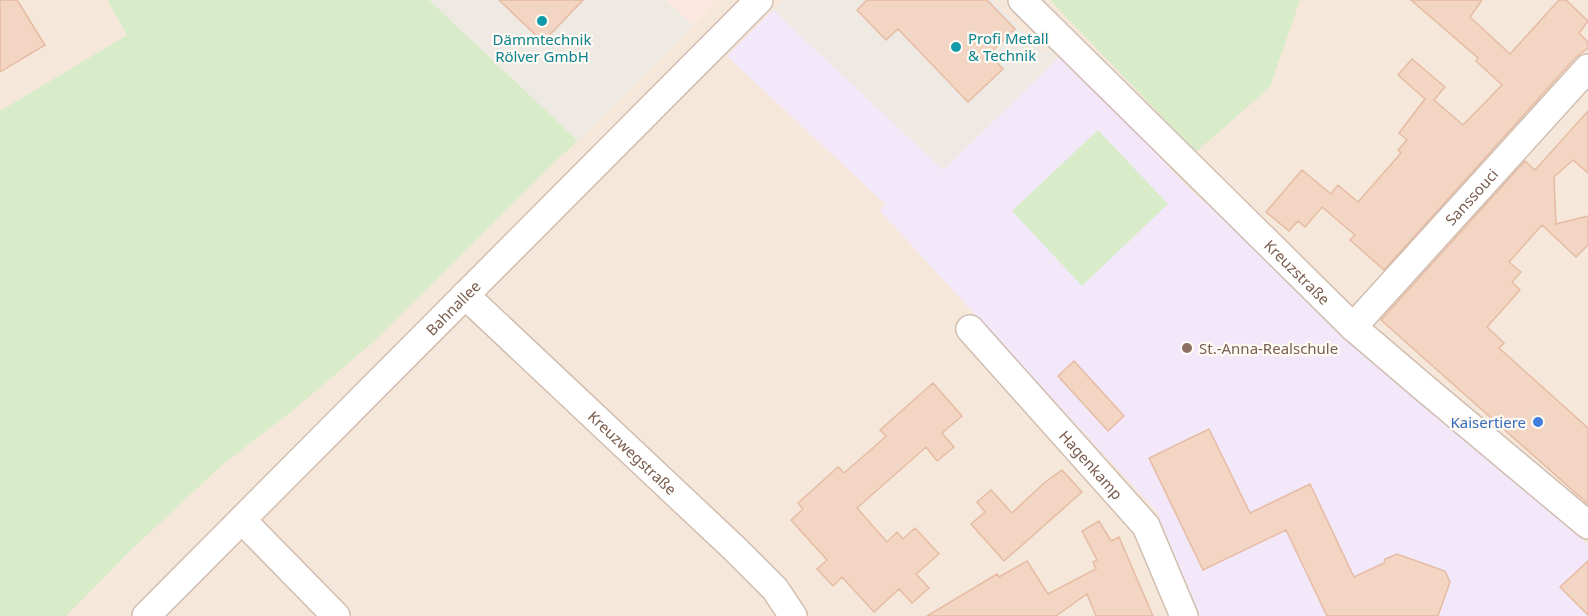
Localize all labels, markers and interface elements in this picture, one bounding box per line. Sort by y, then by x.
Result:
marker: Dämmtechnik Rölver GmbH [535,14,549,28]
place label: Profi Metall & Technik [968,28,1049,65]
place label: Dämmtechnik Rölver GmbH [493,29,591,66]
marker: Profi Metall & Technik [949,40,963,54]
street label: Sanssouci [1440,164,1502,229]
street label: Kreuzstraße [1260,235,1335,309]
street label: Bahnallee [421,276,485,339]
place label: St.-Anna-Realschule [1199,338,1338,358]
marker: St.-Anna-Realschule [1180,341,1194,355]
street label: Kreuzwegstraße [584,406,681,499]
place label: Kaisertiere [1450,412,1526,432]
marker: Kaisertiere [1531,415,1545,429]
street label: Hagenkamp [1055,426,1127,504]

